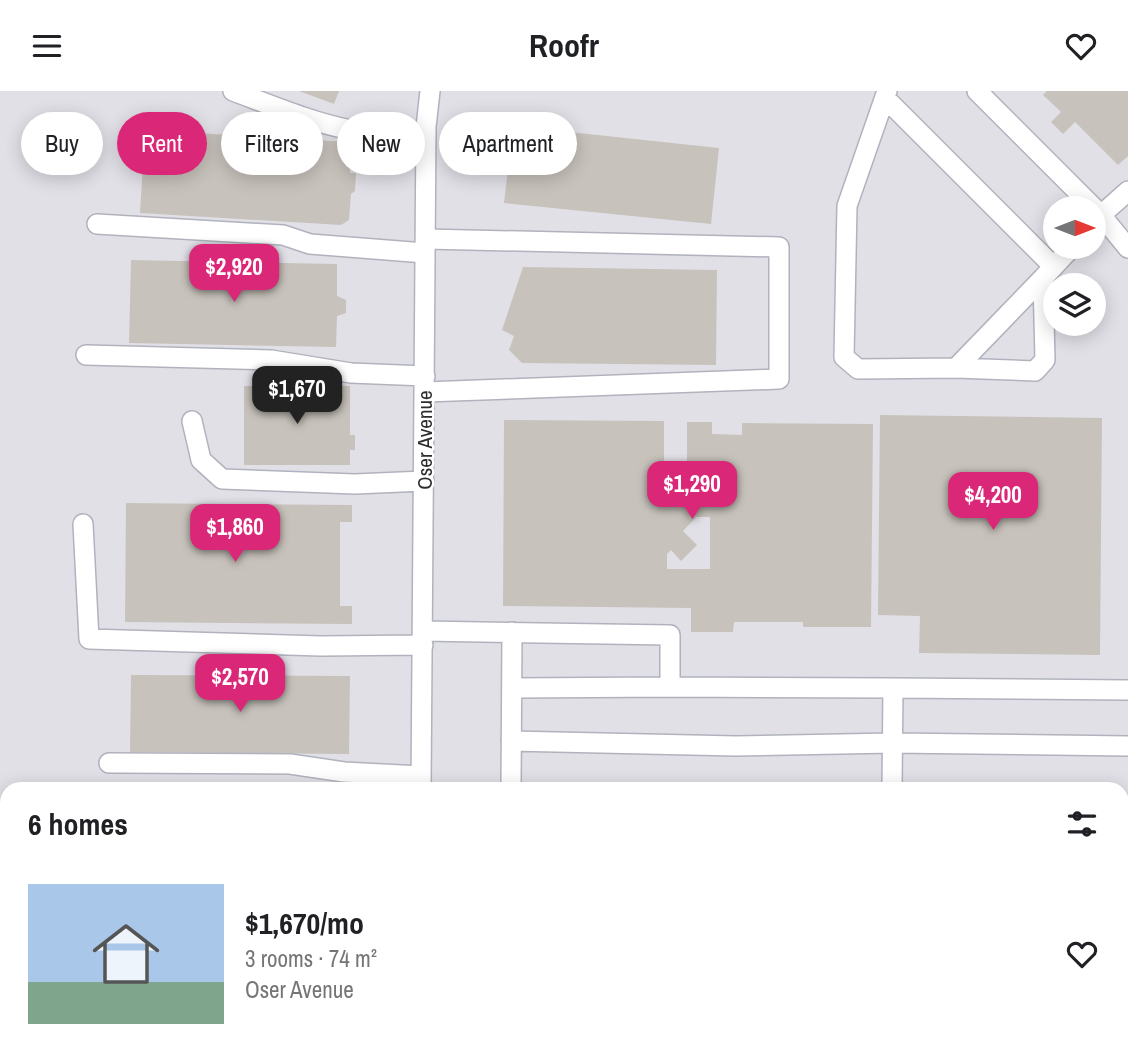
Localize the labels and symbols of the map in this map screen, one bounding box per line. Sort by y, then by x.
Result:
north arrow [1043,196,1106,259]
pin: $2,920 [177,245,291,304]
pin: $1,670 [240,367,354,426]
street label: Oser Avenue [410,390,439,490]
pin: $1,290 [635,461,749,521]
pin: $4,200 [936,473,1050,532]
pin: $1,860 [178,505,292,564]
pin: $2,570 [183,655,297,714]

